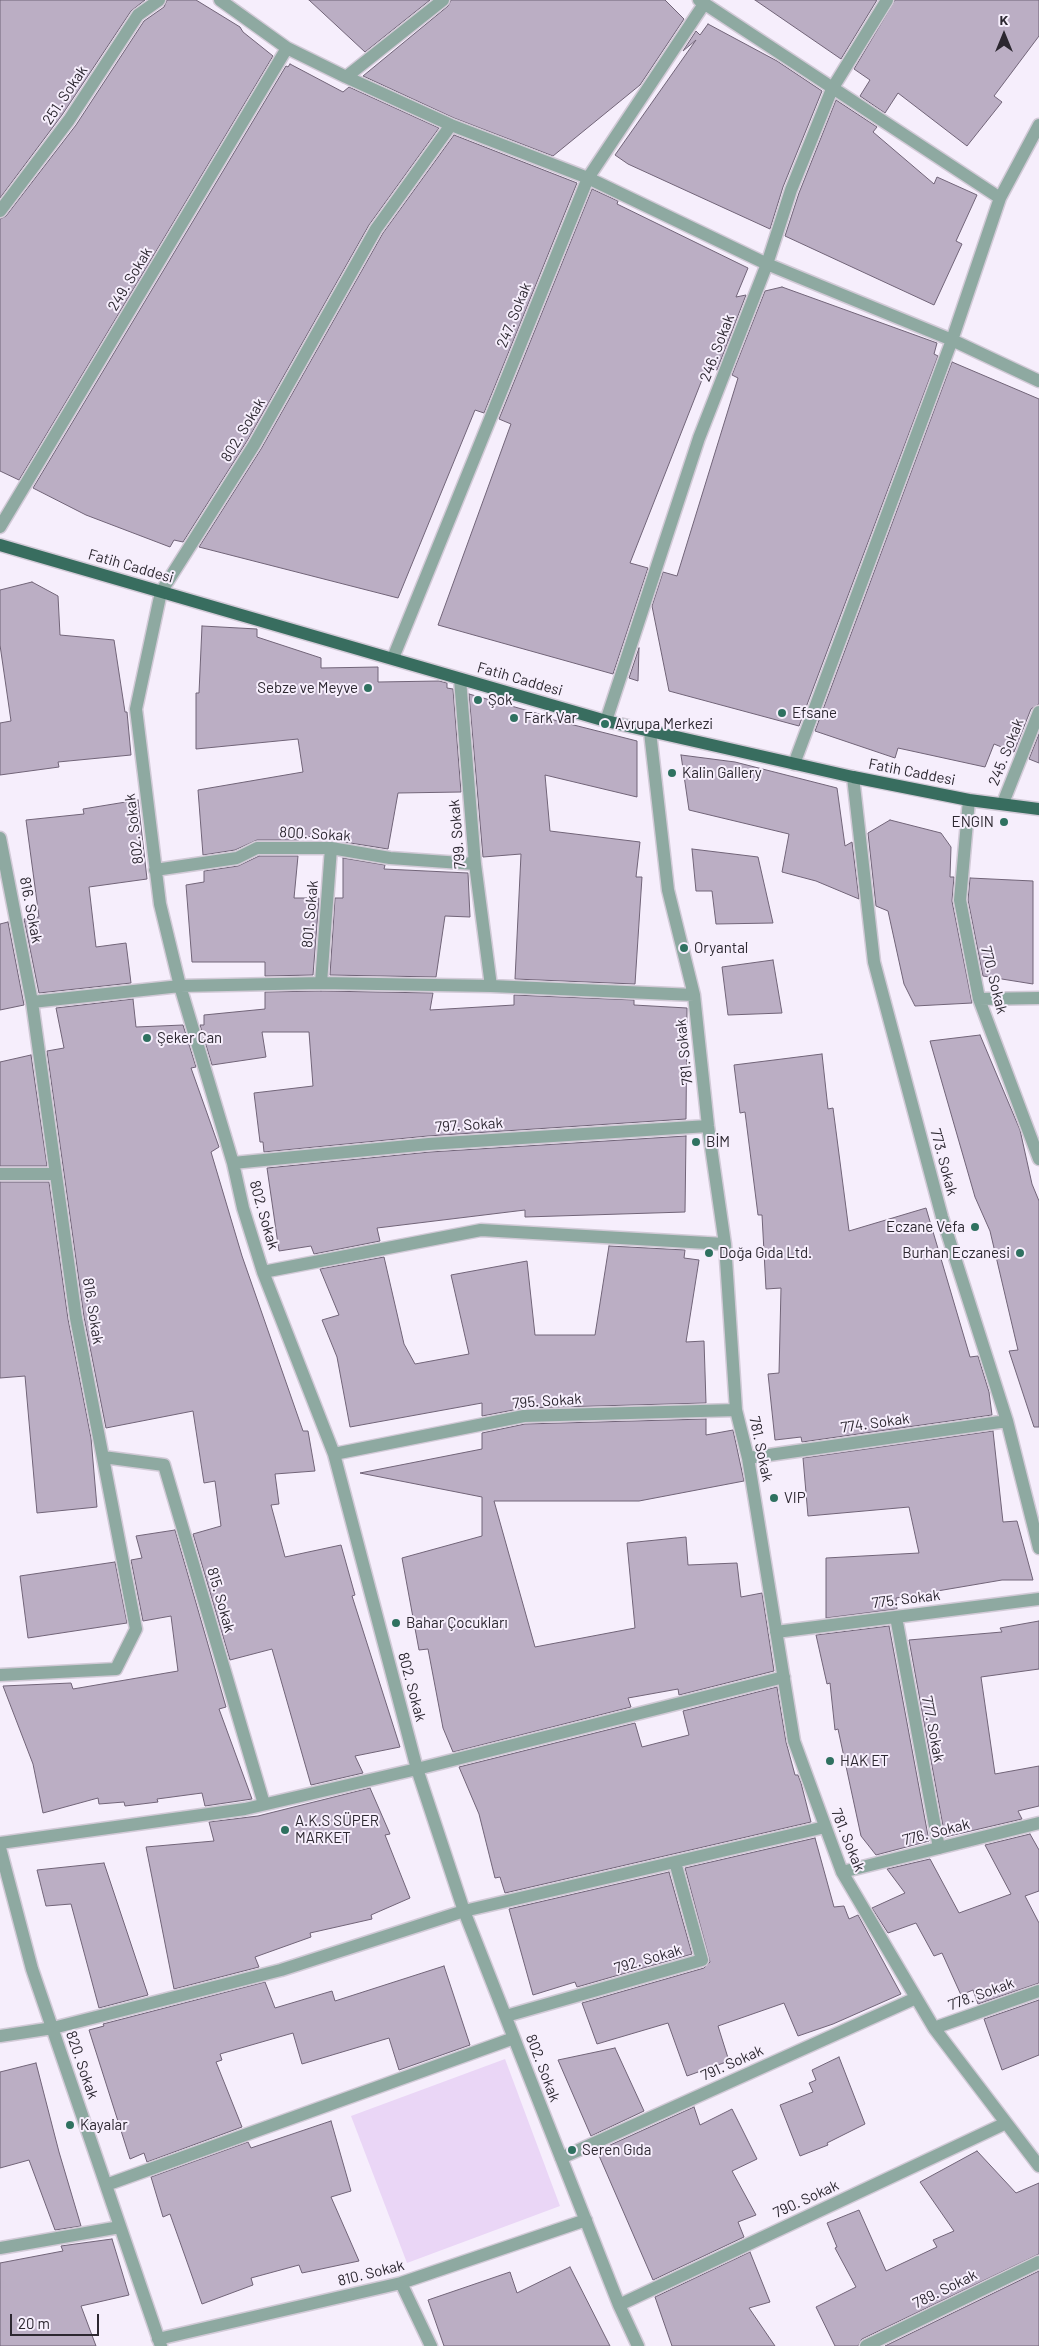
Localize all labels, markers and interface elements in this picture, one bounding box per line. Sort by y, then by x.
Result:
north arrow [979,10,1029,60]
text: K [1000,11,1008,28]
street label: 251. Sokak [39,62,91,128]
street label: 249. Sokak [104,244,156,314]
street label: 247. Sokak [493,280,535,350]
street label: 246. Sokak [696,312,738,384]
street label: 802. Sokak [217,395,269,465]
street label: Fatih Caddesi [86,545,176,587]
street label: Fatih Caddesi [475,658,565,700]
place label: Sebze ve Meyve [257,679,358,697]
marker: Sebze ve Meyve [362,682,374,694]
place label: Şok [488,691,512,709]
marker: Şok [472,694,484,706]
place label: Efsane [792,704,837,722]
marker: Efsane [776,707,788,719]
place label: Fark Var [524,709,577,727]
marker: Fark Var [508,712,520,724]
place label: Avrupa Merkezi [615,715,713,733]
street label: 245. Sokak [984,716,1028,788]
marker: Avrupa Merkezi [599,718,611,730]
street label: Fatih Caddesi [867,755,957,789]
place label: Kalin Gallery [682,764,762,782]
marker: Kalin Gallery [666,767,678,779]
street label: 802. Sokak [121,793,147,865]
street label: 799. Sokak [445,799,469,869]
place label: ENGIN [952,813,994,831]
marker: ENGIN [998,816,1010,828]
street label: 800. Sokak [279,823,351,845]
street label: 816. Sokak [16,875,46,945]
street label: 801. Sokak [298,879,322,949]
place label: Oryantal [694,939,748,957]
marker: Oryantal [678,942,690,954]
street label: 770. Sokak [977,944,1011,1016]
street label: 781. Sokak [672,1018,696,1086]
place label: Şeker Can [157,1029,222,1047]
marker: Şeker Can [141,1032,153,1044]
street label: 797. Sokak [434,1114,504,1136]
street label: 773. Sokak [926,1127,962,1197]
place label: BİM [706,1133,730,1151]
marker: BİM [690,1136,702,1148]
street label: 802. Sokak [246,1178,282,1252]
place label: Eczane Vefa [886,1218,965,1236]
marker: Eczane Vefa [969,1221,981,1233]
place label: Doğa Gıda Ltd. [719,1244,812,1262]
place label: Burhan Eczanesi [902,1244,1010,1262]
marker: Doğa Gıda Ltd. [703,1247,715,1259]
marker: Burhan Eczanesi [1014,1247,1026,1259]
street label: 816. Sokak [79,1276,107,1346]
street label: 795. Sokak [512,1390,582,1412]
street label: 774. Sokak [840,1409,910,1437]
street label: 781. Sokak [745,1415,777,1483]
place label: VIP [784,1489,806,1507]
marker: VIP [768,1492,780,1504]
street label: 815. Sokak [203,1565,239,1635]
street label: 775. Sokak [871,1586,941,1612]
place label: Bahar Çocukları [406,1614,508,1632]
marker: Bahar Çocukları [390,1617,402,1629]
street label: 802. Sokak [394,1650,430,1724]
street label: 777. Sokak [918,1694,948,1764]
place label: HAK ET [840,1752,889,1770]
marker: HAK ET [824,1755,836,1767]
street label: 781. Sokak [827,1806,869,1874]
place label: A.K.S SÜPER MARKET [295,1812,379,1847]
street label: 776. Sokak [901,1815,971,1849]
marker: A.K.S SÜPER MARKET [279,1824,291,1836]
street label: 792. Sokak [612,1941,684,1977]
street label: 778. Sokak [946,1974,1016,2014]
street label: 820. Sokak [62,2029,102,2101]
street label: 802. Sokak [522,2032,564,2104]
street label: 791. Sokak [698,2041,766,2085]
place label: Kayalar [80,2116,128,2134]
marker: Kayalar [64,2119,76,2131]
place label: Seren Gıda [582,2141,651,2159]
marker: Seren Gıda [566,2144,578,2156]
street label: 790. Sokak [770,2176,842,2222]
street label: 810. Sokak [336,2256,406,2290]
street label: 789. Sokak [910,2266,980,2312]
scale bar [12,2304,101,2336]
text: 20 m [18,2314,50,2332]

